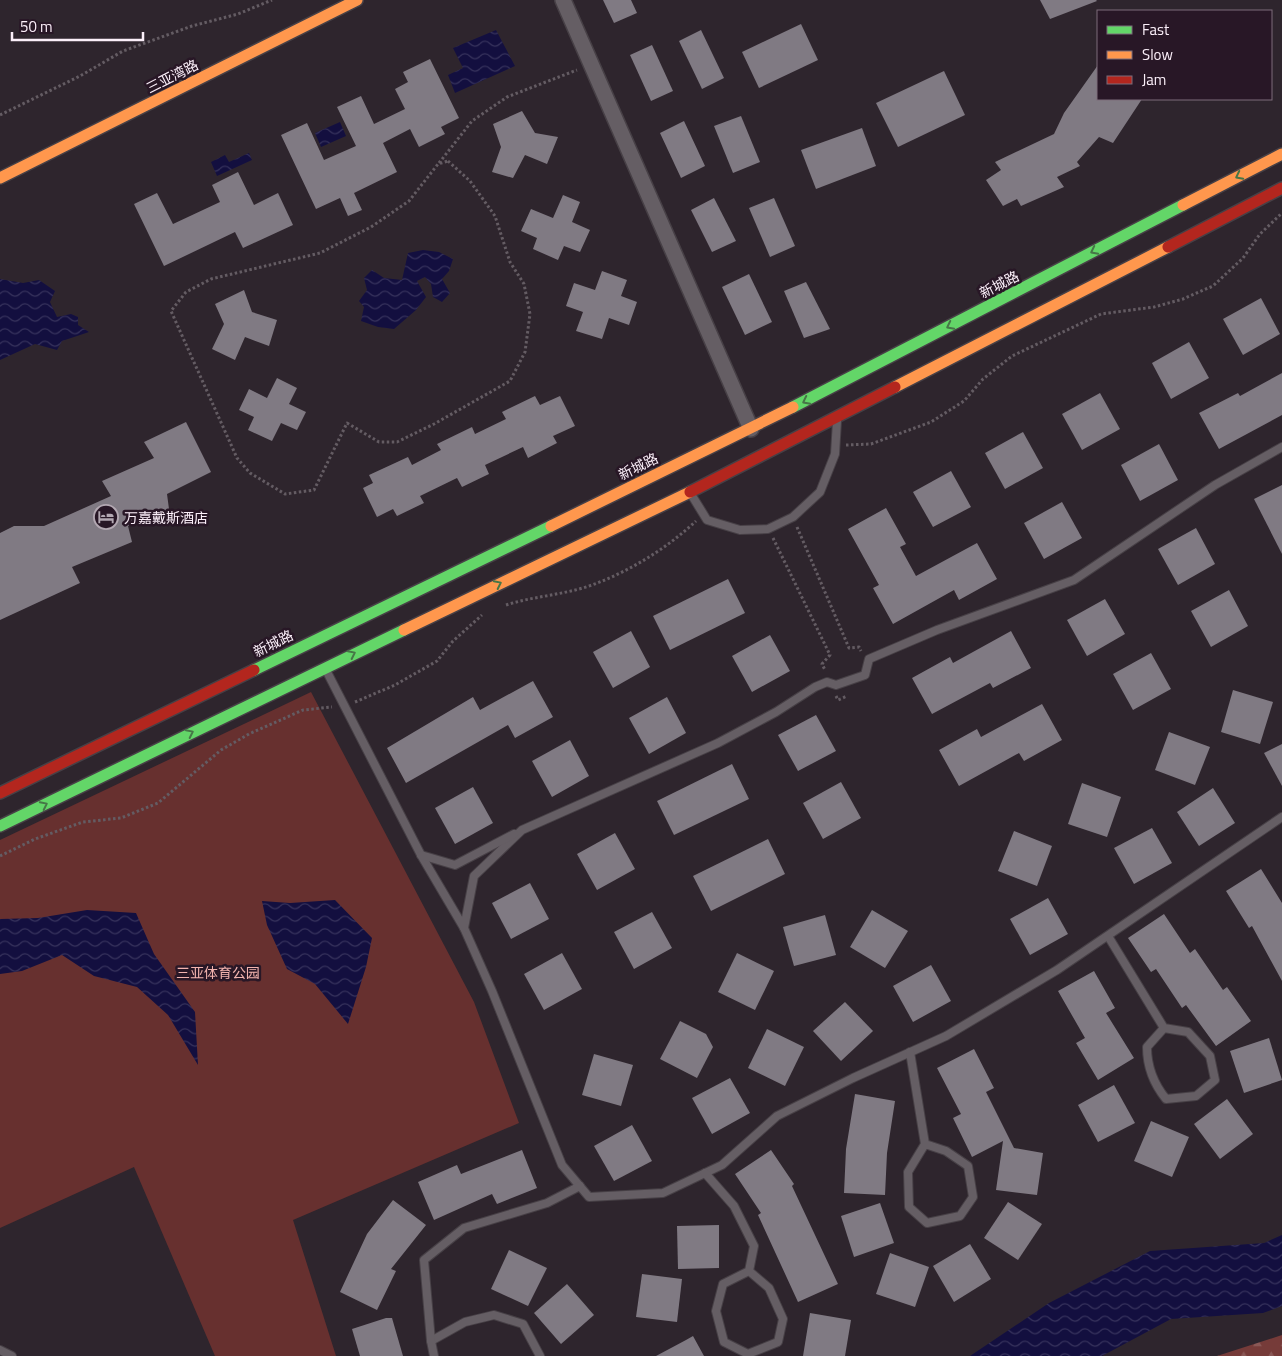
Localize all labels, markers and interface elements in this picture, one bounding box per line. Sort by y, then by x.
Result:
scale bar [12,10,144,42]
legend [1097,10,1272,100]
text: 50 m [20,15,53,38]
text: Fast [1142,18,1170,41]
text: Slow [1142,43,1173,66]
street label: 三亚湾路 [142,54,202,98]
text: Jam [1142,68,1166,91]
one-way arrow [1235,170,1244,180]
one-way arrow [1091,245,1100,255]
street label: 新城路 [976,265,1022,303]
one-way arrow [946,320,955,330]
one-way arrow [802,394,811,404]
street label: 新城路 [615,447,661,485]
hotel icon: 万嘉戴斯酒店 [93,504,119,530]
place label: 万嘉戴斯酒店 [124,507,208,528]
one-way arrow [493,580,502,591]
street label: 新城路 [250,624,296,662]
one-way arrow [346,651,355,661]
one-way arrow [184,729,193,739]
one-way arrow [39,801,48,811]
park label: 三亚体育公园 [176,962,260,983]

